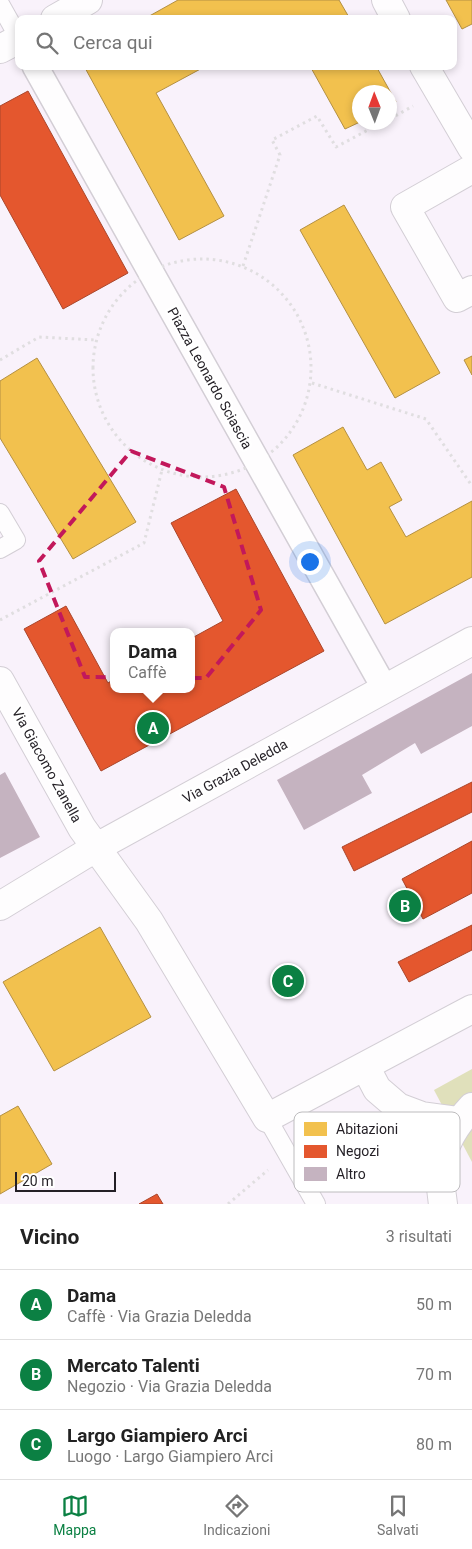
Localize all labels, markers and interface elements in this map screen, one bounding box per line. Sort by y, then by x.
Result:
search box [15,15,457,70]
icon: search [33,29,61,57]
text: Cerca qui [73,31,153,54]
north arrow [352,85,397,130]
street label: Piazza Leonardo Sciascia [164,304,256,452]
your location [297,549,323,575]
popup [110,628,195,693]
text: Dama [128,640,177,663]
text: Caffè [128,663,166,682]
street label: Via Giacomo Zanella [9,705,85,825]
pin: A [137,709,169,747]
street label: Via Grazia Deledda [180,736,290,806]
pin: B [389,887,421,925]
pin: C [272,962,304,1000]
legend [294,1112,460,1192]
text: Abitazioni [336,1121,398,1137]
text: Negozi [336,1143,380,1159]
text: Altro [336,1166,366,1182]
scale bar [15,1169,116,1192]
text: 20 m [22,1173,54,1189]
text: Vicino [20,1225,79,1249]
text: 3 risultati [386,1227,452,1246]
text: Dama [67,1284,116,1307]
text: A [31,1295,41,1314]
text: 50 m [416,1295,452,1314]
text: Caffè · Via Grazia Deledda [67,1307,252,1326]
text: Mercato Talenti [67,1354,200,1377]
text: B [31,1365,41,1384]
text: 70 m [416,1365,452,1384]
text: Negozio · Via Grazia Deledda [67,1377,272,1396]
text: Largo Giampiero Arci [67,1424,248,1447]
text: C [31,1435,41,1454]
text: 80 m [416,1435,452,1454]
text: Luogo · Largo Giampiero Arci [67,1447,273,1466]
tab: Mappa [53,1492,97,1538]
tab: Indicazioni [203,1492,270,1538]
tab: Salvati [377,1492,419,1538]

